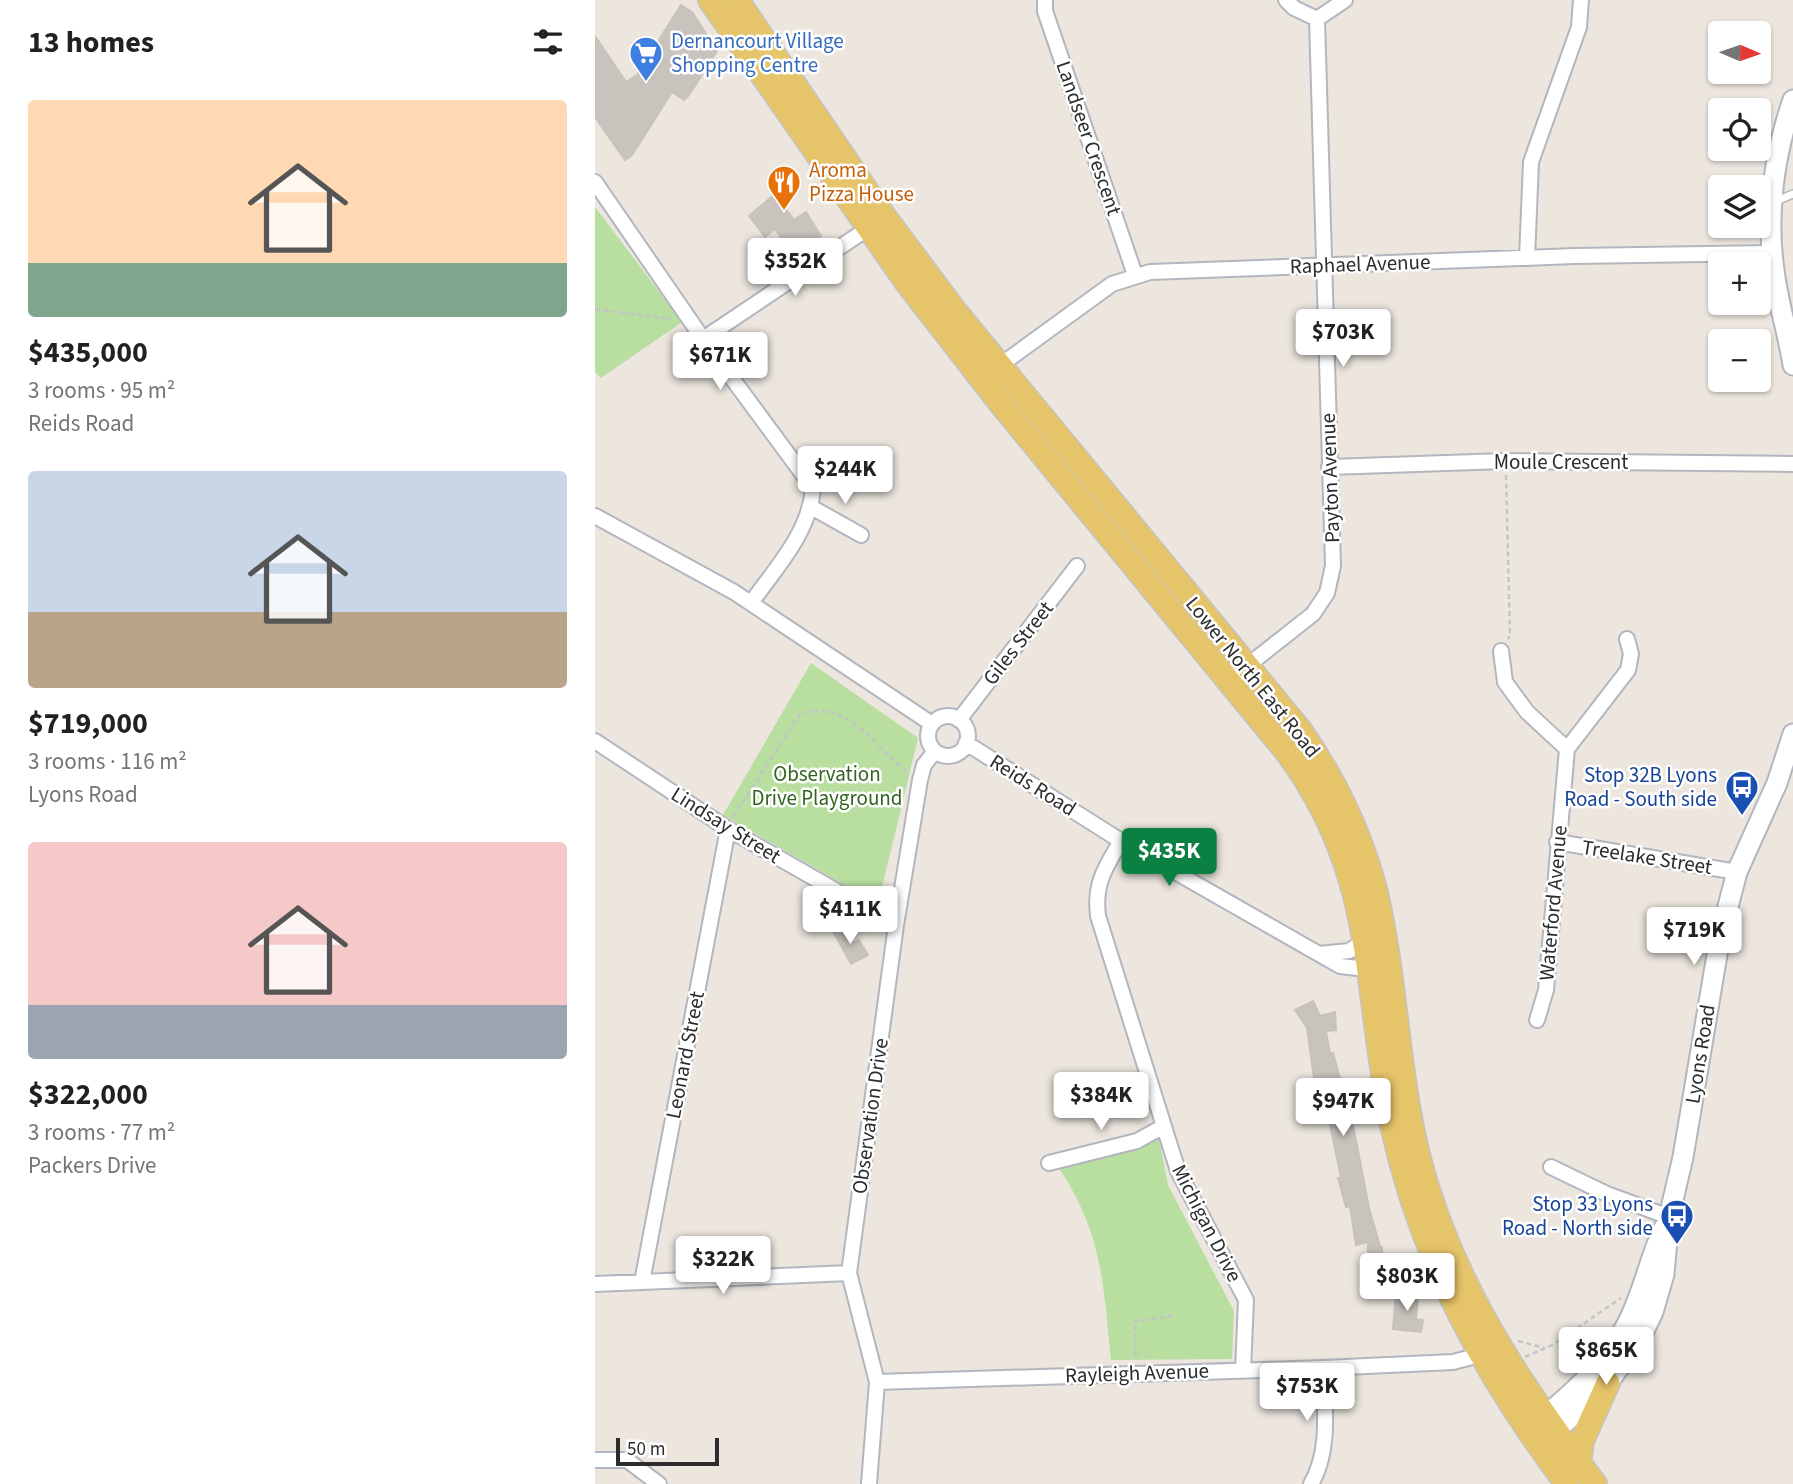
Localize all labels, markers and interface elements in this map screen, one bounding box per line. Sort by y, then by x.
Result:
text: 13 homes [28,21,154,64]
north arrow [1708,21,1771,84]
map controls [1708,21,1771,392]
icon: filters [529,23,567,61]
place label: Dernancourt Village Shopping Centre [671,26,844,80]
supermarket icon: Dernancourt Village Shopping Centre [627,34,665,83]
street label: Landseer Crescent [1049,57,1129,219]
button: locate [1708,98,1771,161]
icon: home [235,145,361,271]
place label: Aroma Pizza House [809,155,914,209]
restaurant icon: Aroma Pizza House [765,163,803,212]
button: layers [1708,175,1771,238]
pin: $352K [746,238,844,298]
text: $352K [764,244,826,277]
street label: Raphael Avenue [1289,247,1431,281]
button: + [1708,252,1771,315]
pin: $703K [1294,310,1392,369]
text: $703K [1312,315,1374,348]
button: − [1708,329,1771,392]
text: $435,000 [28,331,148,374]
pin: $671K [671,332,769,392]
text: $671K [689,338,751,371]
text: 3 rooms · 95 m² [28,374,175,407]
text: Reids Road [28,407,134,440]
street label: Payton Avenue [1313,413,1347,543]
pin: $244K [796,447,894,506]
street label: Moule Crescent [1494,447,1628,477]
text: $244K [814,452,876,485]
icon: home [235,516,361,642]
street label: Lower North East Road [1179,590,1327,764]
street label: Giles Street [976,595,1060,691]
text: $719,000 [28,702,148,745]
text: 3 rooms · 116 m² [28,745,187,778]
street label: Reids Road [984,747,1082,823]
park label: Observation Drive Playground [752,759,902,813]
place label: Stop 32B Lyons Road - South side [1564,760,1717,814]
bus stop icon: Stop 32B Lyons Road - South side [1723,768,1761,817]
text: Lyons Road [28,778,138,811]
street label: Lindsay Street [665,779,787,871]
street label: Waterford Avenue [1531,824,1575,982]
pin: $435K [1120,828,1218,888]
street label: Treelake Street [1580,832,1714,882]
text: $435K [1138,834,1200,867]
pin: $411K [801,886,899,946]
icon: home [235,887,361,1013]
text: $411K [819,892,881,925]
pin: $719K [1645,908,1743,967]
text: $719K [1663,913,1725,946]
street label: Leonard Street [658,989,712,1121]
street label: Lyons Road [1677,1002,1723,1106]
street label: Observation Drive [844,1036,896,1196]
pin: $384K [1052,1072,1150,1132]
text: $322,000 [28,1073,148,1116]
text: $384K [1070,1078,1132,1111]
pin: $947K [1294,1078,1392,1138]
text: $947K [1312,1084,1374,1117]
text: 3 rooms · 77 m² [28,1116,175,1149]
text: Packers Drive [28,1149,156,1182]
street label: Michigan Drive [1164,1159,1250,1287]
place label: Stop 33 Lyons Road - North side [1502,1189,1653,1243]
bus stop icon: Stop 33 Lyons Road - North side [1658,1197,1696,1246]
pin: $322K [674,1236,772,1296]
text: $322K [692,1242,754,1275]
pin: $803K [1358,1254,1456,1313]
text: $803K [1376,1259,1438,1292]
pin: $865K [1557,1328,1655,1387]
text: $865K [1575,1333,1637,1366]
street label: Rayleigh Avenue [1064,1355,1210,1391]
pin: $753K [1258,1364,1356,1423]
text: $753K [1276,1369,1338,1402]
scale bar [616,1435,719,1467]
text: 50 m [627,1436,665,1463]

